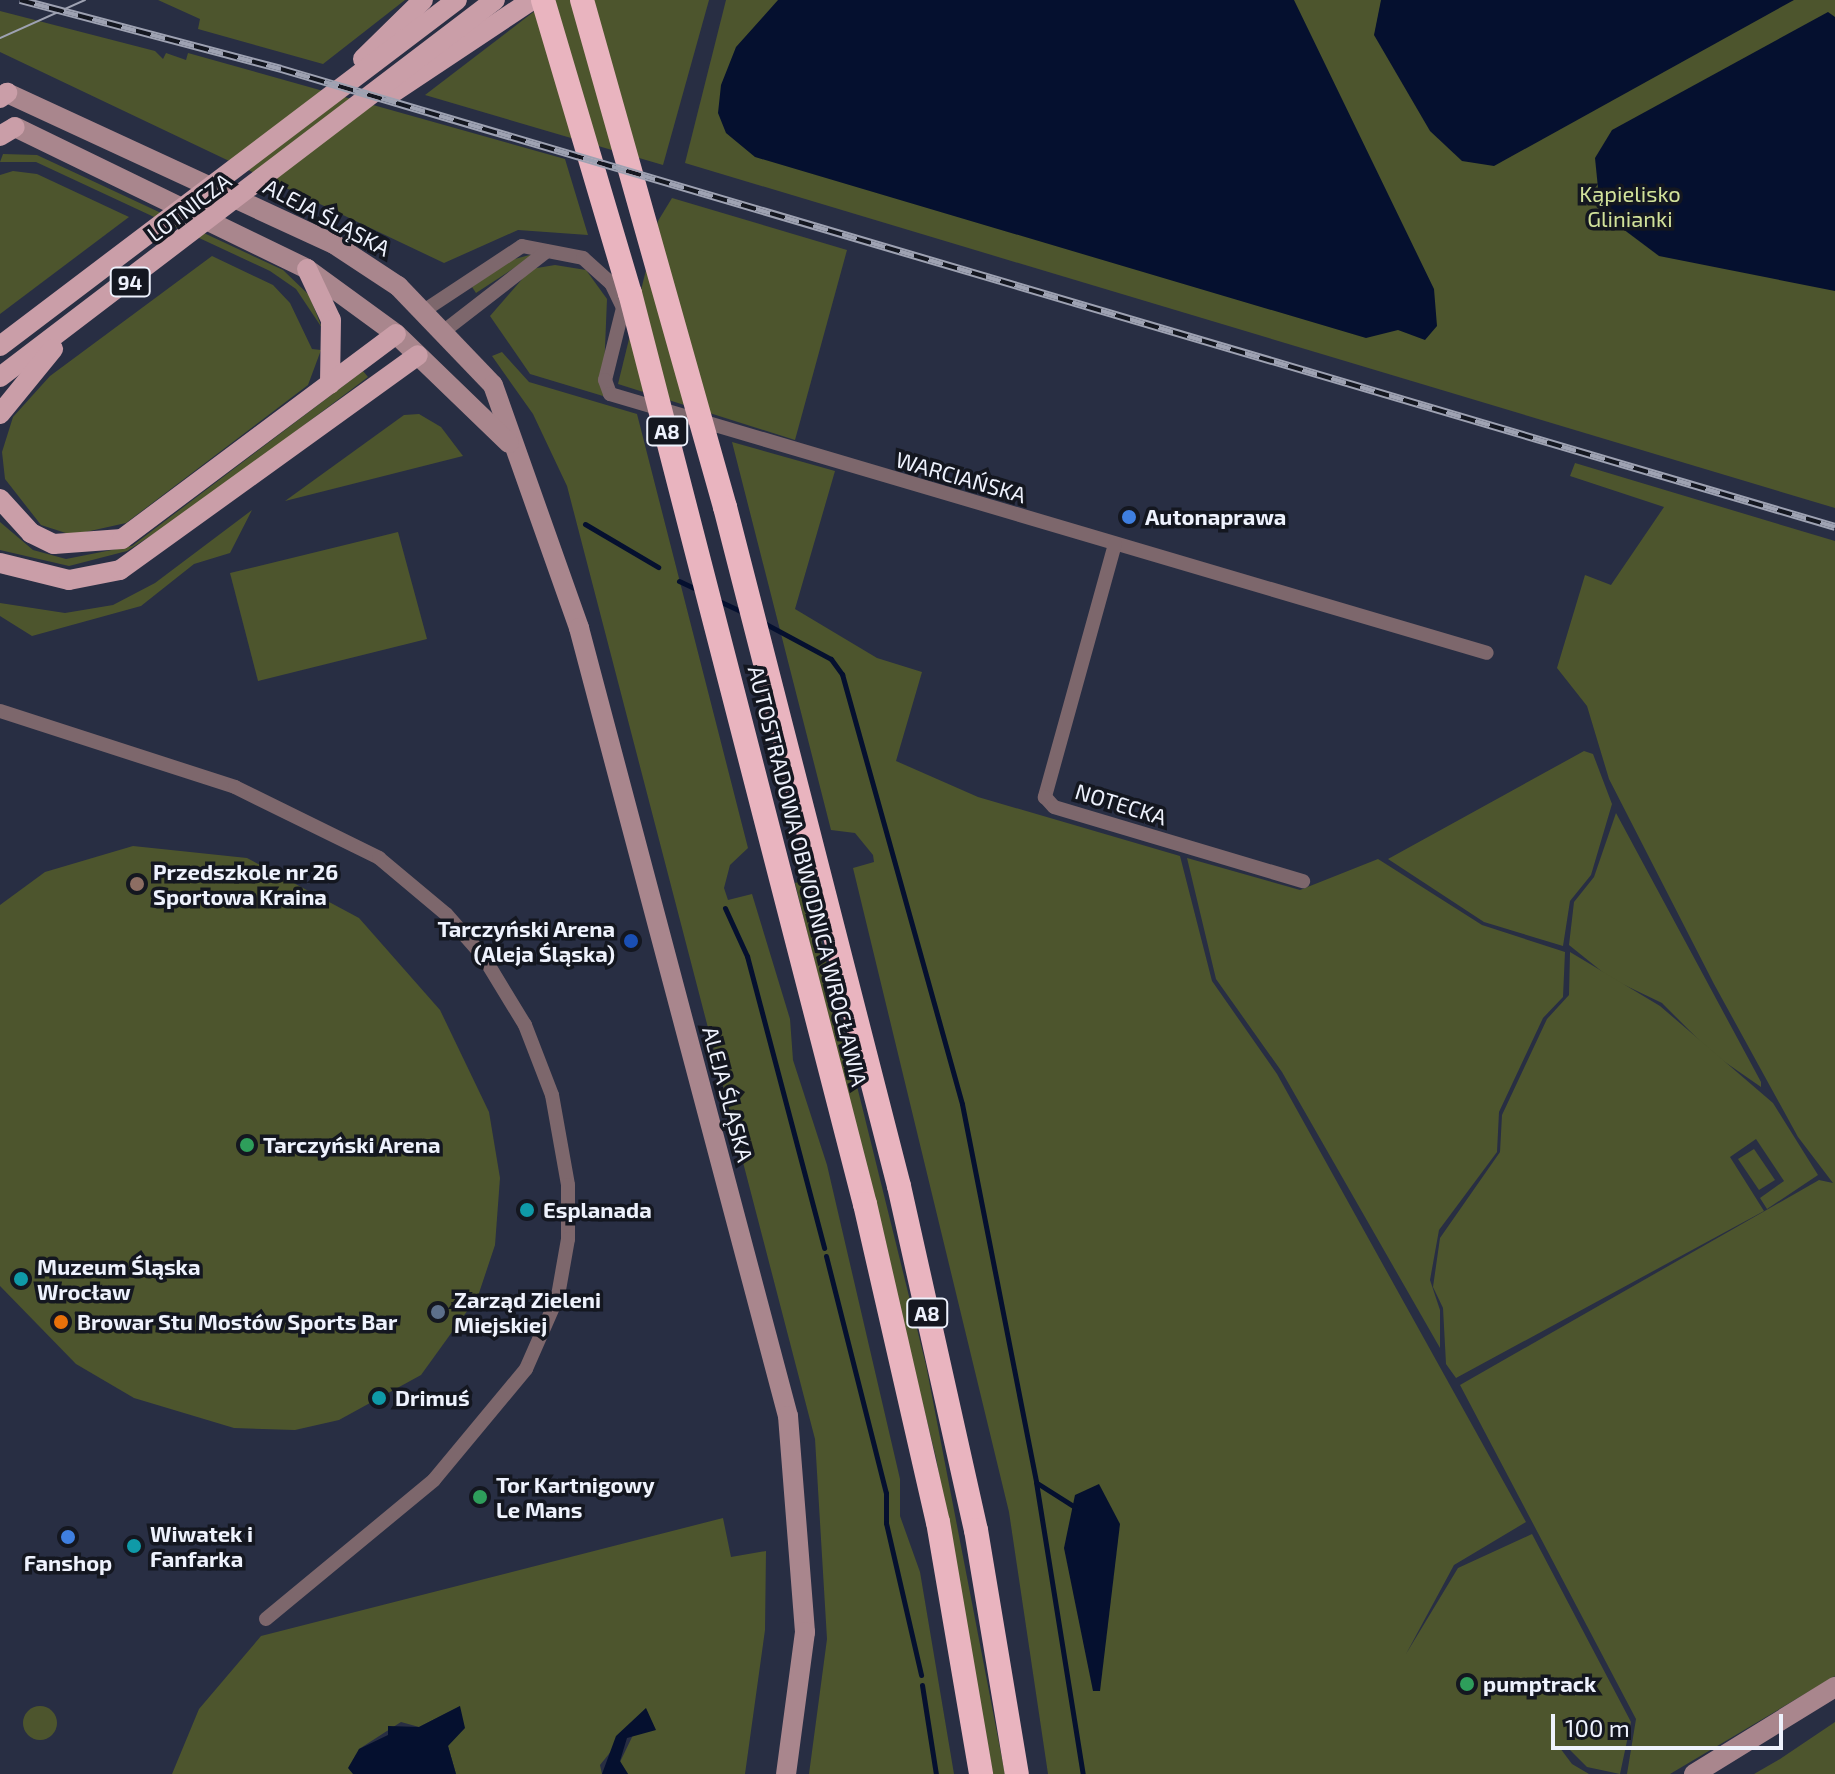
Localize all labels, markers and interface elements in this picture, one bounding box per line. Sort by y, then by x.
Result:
street label: LOTNICZA [142,167,236,247]
street label: ALEJA ŚLĄSKA [259,173,395,261]
park label: Kąpielisko Glinianki [1579,180,1681,232]
road number: 94 [108,266,152,298]
road number: A8 [645,415,689,447]
street label: WARCIAŃSKA [893,446,1029,508]
place label: Autonaprawa [1145,504,1286,530]
marker: Autonaprawa [1120,508,1138,526]
street label: AUTOSTRADOWA OBWODNICA WROCŁAWIA [743,662,873,1090]
street label: NOTECKA [1072,778,1170,830]
place label: Przedszkole nr 26 Sportowa Kraina [153,858,339,910]
marker: Przedszkole nr 26 Sportowa Kraina [128,875,146,893]
place label: Tarczyński Arena (Aleja Śląska) [437,915,615,966]
marker: Tarczyński Arena (Aleja Śląska) [622,932,640,950]
street label: ALEJA ŚLĄSKA [697,1023,759,1165]
place label: Tarczyński Arena [263,1132,441,1158]
marker: Tarczyński Arena [238,1136,256,1154]
place label: Esplanada [543,1197,652,1223]
marker: Esplanada [518,1201,536,1219]
place label: Muzeum Śląska Wrocław [37,1253,200,1304]
marker: Muzeum Śląska Wrocław [12,1270,30,1288]
place label: Zarząd Zieleni Miejskiej [454,1286,601,1338]
road number: A8 [905,1297,949,1329]
marker: Zarząd Zieleni Miejskiej [429,1303,447,1321]
place label: Browar Stu Mostów Sports Bar [77,1309,398,1335]
marker: Browar Stu Mostów Sports Bar [52,1313,70,1331]
place label: Drimuś [395,1385,470,1411]
marker: Drimuś [370,1389,388,1407]
place label: Tor Kartnigowy Le Mans [496,1471,655,1522]
marker: Tor Kartnigowy Le Mans [471,1488,489,1506]
place label: Wiwatek i Fanfarka [150,1520,253,1572]
marker: Fanshop [59,1528,77,1546]
marker: Wiwatek i Fanfarka [125,1537,143,1555]
place label: Fanshop [24,1550,112,1576]
place label: pumptrack [1483,1671,1596,1697]
marker: pumptrack [1458,1675,1476,1693]
scale bar [1555,1698,1787,1748]
text: 100 m [1565,1713,1630,1742]

